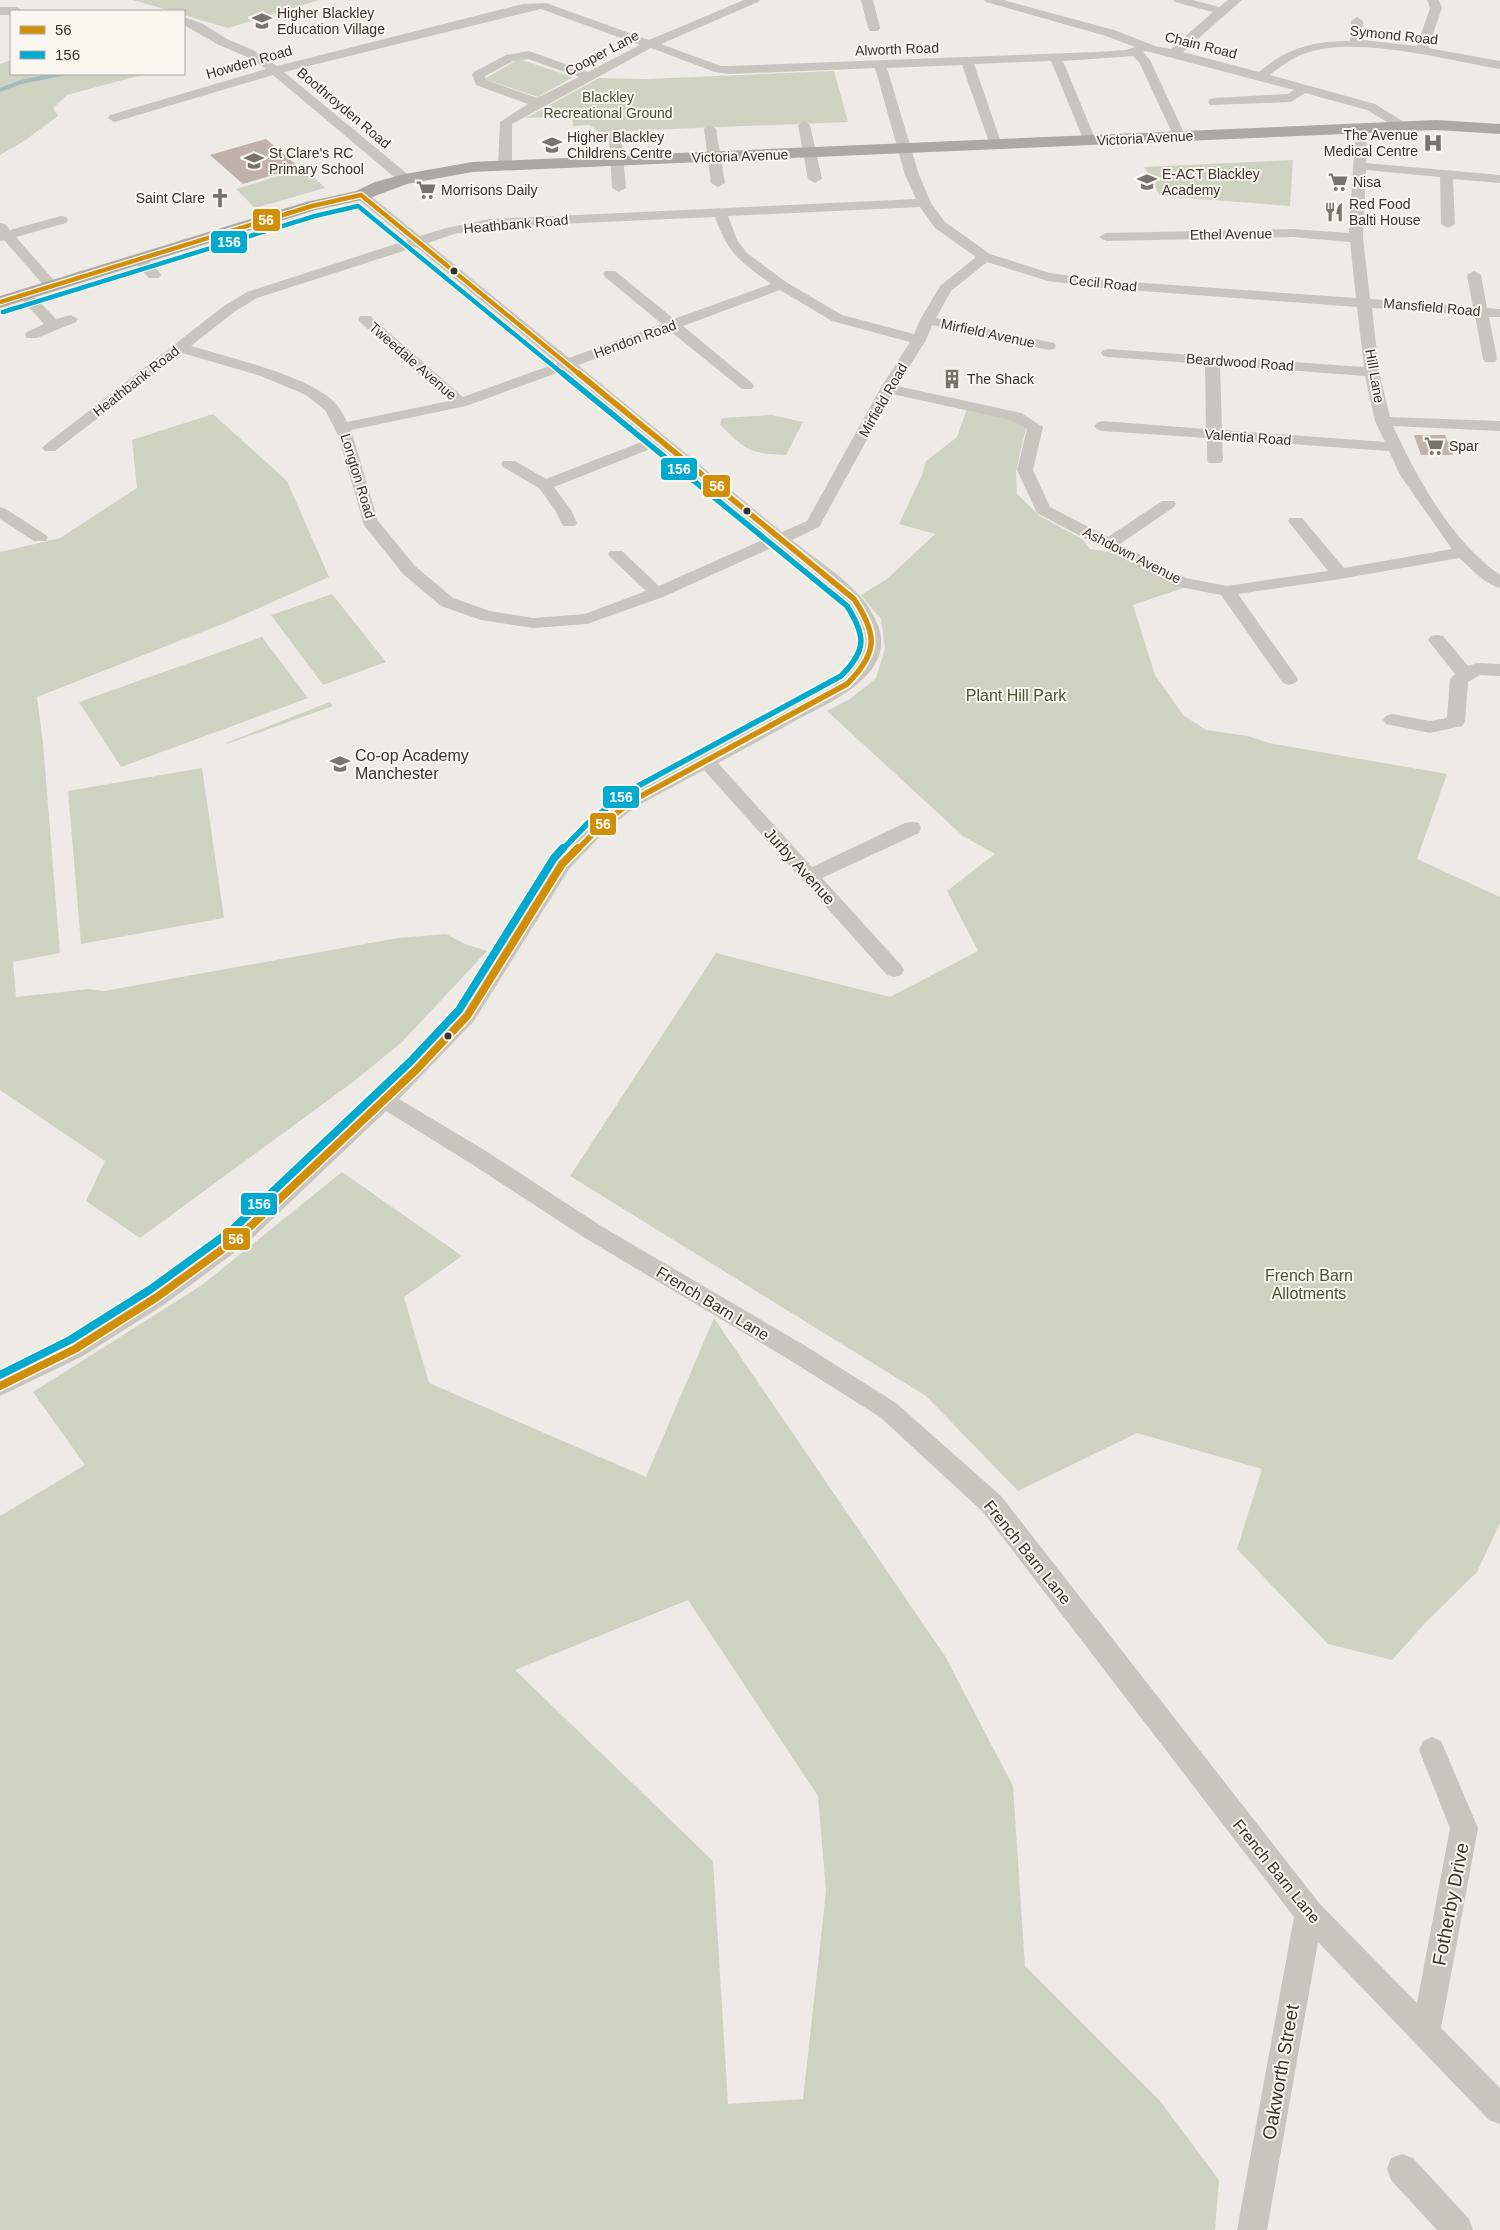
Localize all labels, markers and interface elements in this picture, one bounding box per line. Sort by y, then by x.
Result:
place label: Higher Blackley Education Village [277,5,385,37]
legend [10,10,185,75]
school or university icon: Higher Blackley Education Village [251,10,273,32]
text: 56 [55,21,72,38]
street label: Symond Road [1349,22,1439,48]
street label: Cooper Lane [563,27,642,79]
street label: Chain Road [1163,28,1239,62]
street label: Alworth Road [855,40,939,58]
street label: Howden Road [204,42,294,82]
text: 156 [55,46,80,63]
street label: Boothroyden Road [294,64,394,152]
park label: Blackley Recreational Ground [543,89,673,121]
street label: Victoria Avenue [1096,127,1194,149]
place label: The Avenue Medical Centre [1324,127,1418,159]
place label: Higher Blackley Childrens Centre [567,129,672,161]
hospital icon: The Avenue Medical Centre [1422,132,1444,154]
school or university icon: Higher Blackley Childrens Centre [541,134,563,156]
place label: St Clare's RC Primary School [269,145,364,177]
street label: Victoria Avenue [691,146,789,166]
school or university icon: St Clare's RC Primary School [243,150,265,172]
place label: E-ACT Blackley Academy [1162,166,1260,198]
school or university icon: E-ACT Blackley Academy [1136,171,1158,193]
supermarket icon: Nisa [1327,171,1349,193]
place label: Nisa [1353,174,1381,190]
supermarket icon: Morrisons Daily [415,179,437,201]
place label: Morrisons Daily [441,182,537,198]
church icon: Saint Clare [209,187,231,209]
place label: Saint Clare [136,190,205,206]
place label: Red Food Balti House [1349,196,1421,228]
restaurant icon: Red Food Balti House [1323,201,1345,223]
line badge: 56 [252,208,281,232]
street label: Heathbank Road [463,211,569,237]
text: 56 [258,212,274,228]
street label: Ethel Avenue [1190,225,1272,243]
line badge: 156 [210,230,248,254]
text: 156 [217,234,241,250]
unlabelled marker [449,266,459,276]
street label: Cecil Road [1068,271,1138,295]
street label: Mansfield Road [1383,295,1481,319]
street label: Mirfield Avenue [940,315,1037,351]
street label: Hendon Road [592,317,678,361]
street label: Tweedale Avenue [366,319,460,403]
street label: Heathbank Road [90,342,182,420]
street label: Hill Lane [1362,348,1388,404]
street label: Beardwood Road [1185,350,1295,374]
street label: Mirfield Road [855,360,911,440]
building icon: The Shack [941,368,963,390]
place label: The Shack [967,371,1035,387]
street label: Valentia Road [1204,426,1292,448]
street label: Longton Road [337,432,379,520]
supermarket icon: Spar [1423,435,1445,457]
place label: Spar [1449,438,1479,454]
line badge: 156 [660,457,698,481]
text: 156 [667,461,691,477]
line badge: 56 [702,474,731,498]
text: 56 [709,478,725,494]
unlabelled marker [742,506,752,516]
street label: Ashdown Avenue [1080,523,1184,587]
park label: Plant Hill Park [966,687,1067,704]
place label: Co-op Academy Manchester [355,747,469,782]
school or university icon: Co-op Academy Manchester [329,753,351,775]
line badge: 156 [602,785,640,809]
text: 156 [609,789,633,805]
line badge: 56 [589,812,617,836]
text: 56 [595,816,611,832]
street label: Jurby Avenue [761,825,838,908]
unlabelled marker [443,1031,453,1041]
line badge: 156 [240,1192,278,1216]
text: 156 [247,1196,271,1212]
line badge: 56 [222,1227,251,1251]
text: 56 [228,1231,244,1247]
street label: French Barn Lane [653,1263,772,1344]
park label: French Barn Allotments [1265,1267,1353,1302]
street label: French Barn Lane [981,1497,1075,1608]
street label: French Barn Lane [1230,1816,1324,1927]
street label: Fotherby Drive [1428,1841,1473,1967]
street label: Oakworth Street [1258,2002,1303,2142]

